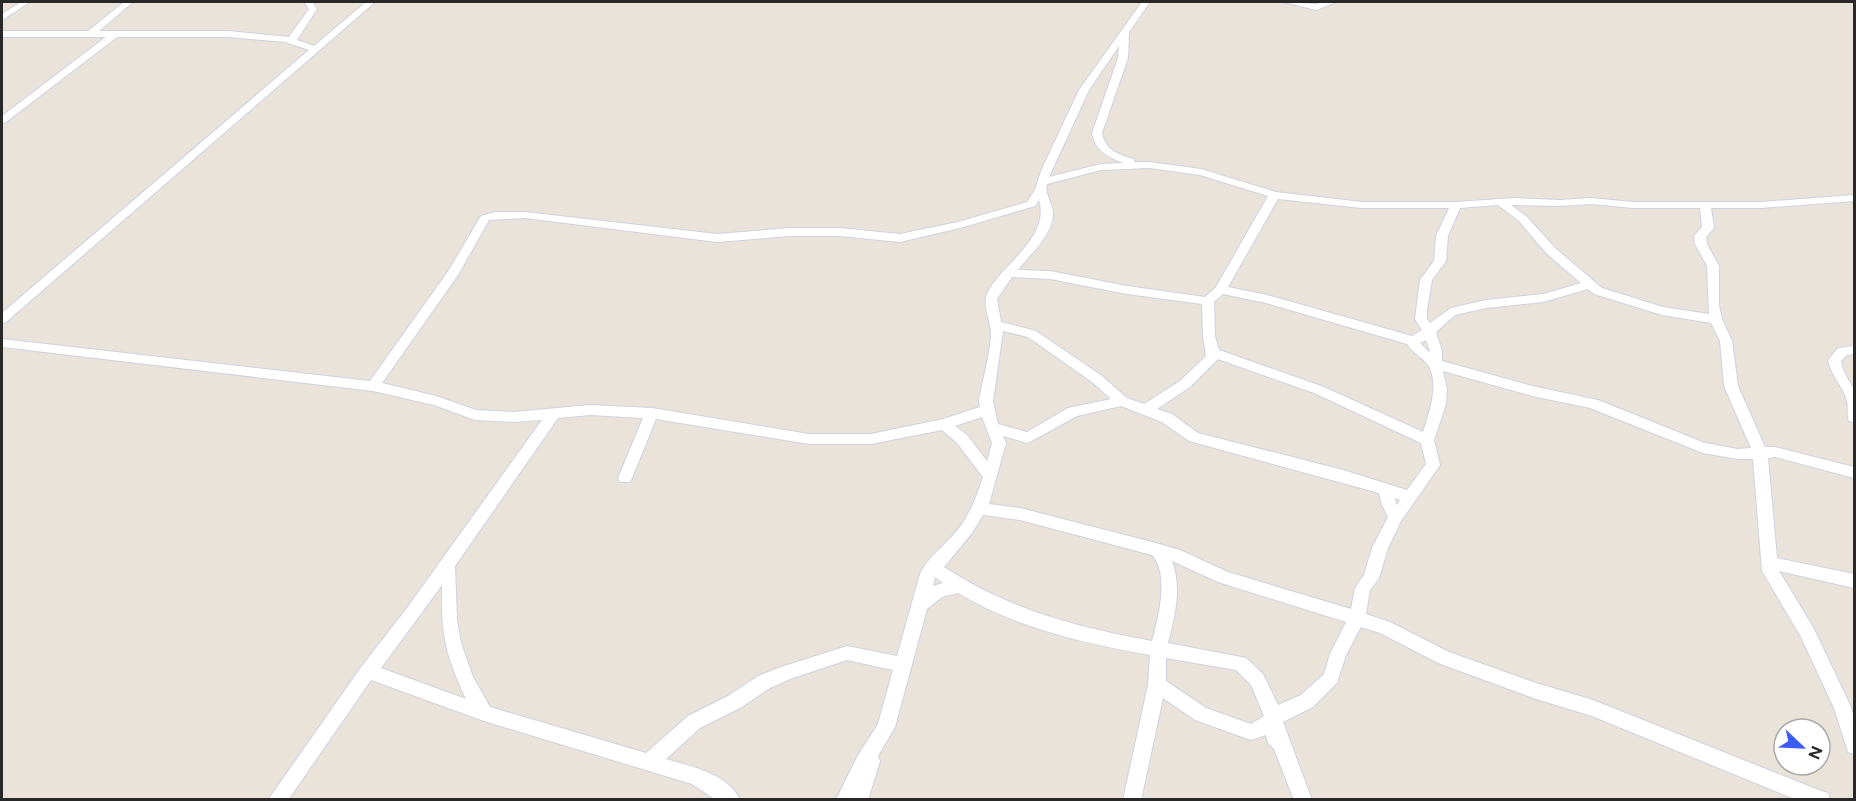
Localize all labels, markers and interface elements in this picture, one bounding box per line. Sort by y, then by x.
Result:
north arrow [1772,717,1832,777]
text: N [1804,743,1827,762]

